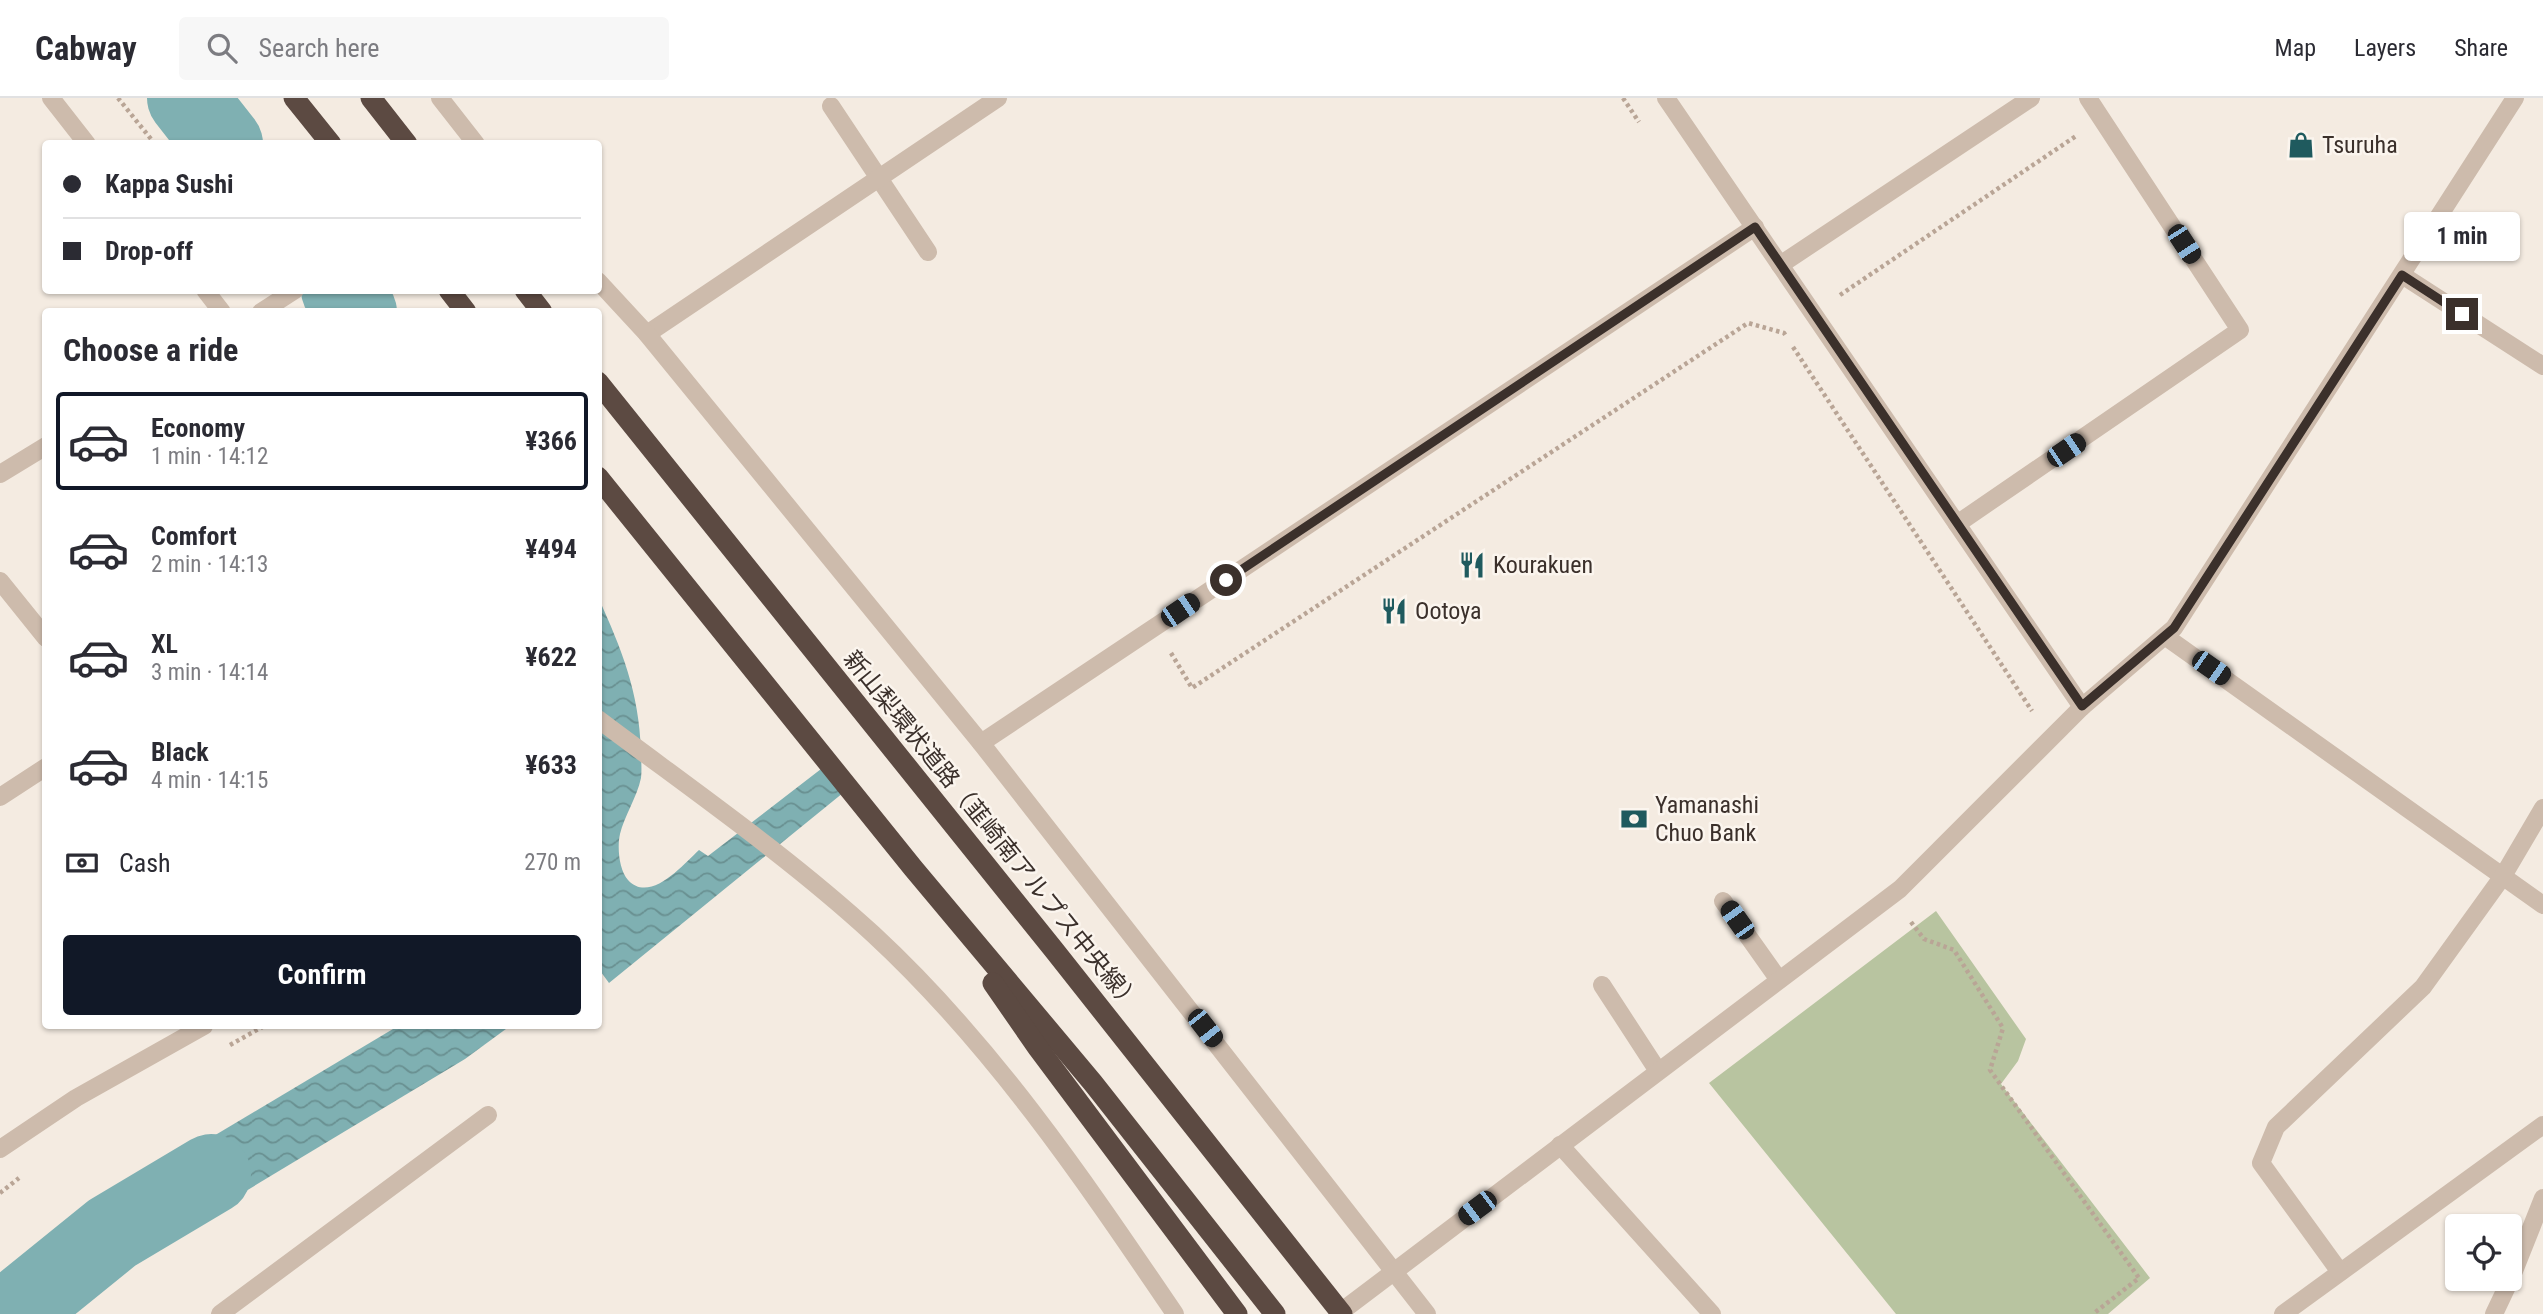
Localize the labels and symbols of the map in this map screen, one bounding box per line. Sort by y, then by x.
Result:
shop icon: Tsuruha [2286,130,2316,160]
place label: Tsuruha [2322,131,2398,159]
callout: 1 min [2404,212,2520,262]
car [2164,221,2205,267]
route end [2446,298,2478,330]
car [2043,430,2090,470]
restaurant icon: Kourakuen [1457,550,1487,580]
place label: Kourakuen [1493,551,1593,579]
route start [1210,564,1242,596]
car [1157,590,1204,630]
restaurant icon: Ootoya [1379,596,1409,626]
place label: Ootoya [1415,597,1482,625]
street label: 新山梨環状道路（韮崎南アルプス中央線） [838,645,1146,1017]
car [2188,647,2235,689]
place label: Yamanashi Chuo Bank [1655,791,1759,847]
bank icon: Yamanashi Chuo Bank [1619,804,1649,834]
car [1717,897,1758,943]
car [1184,1005,1227,1051]
car [1454,1187,1501,1229]

